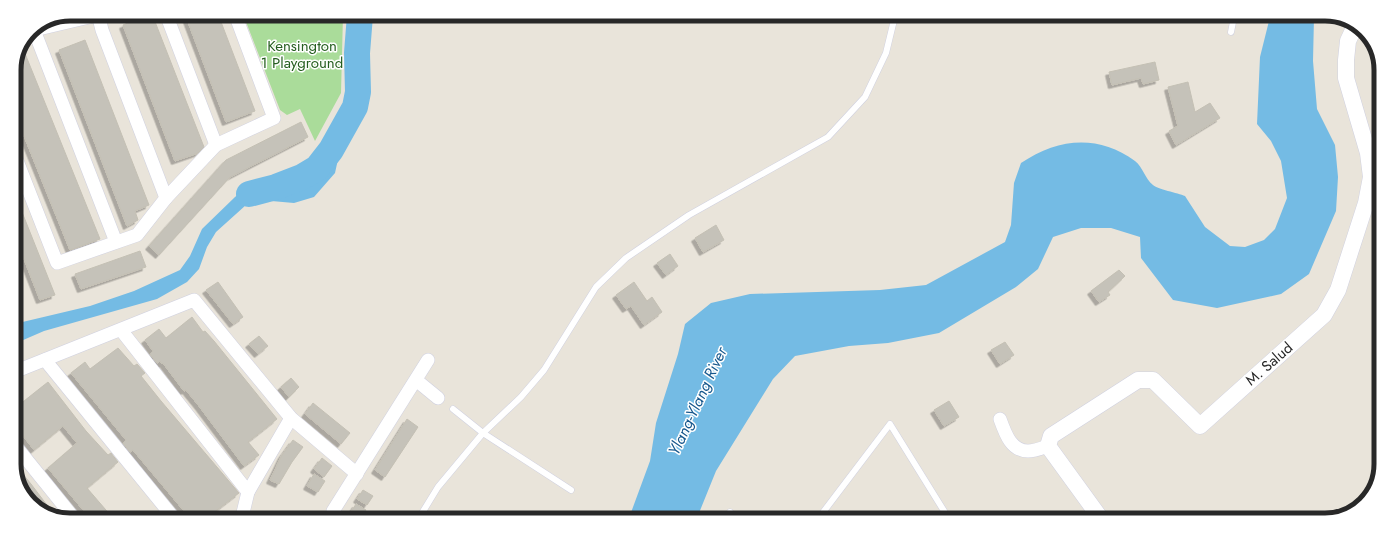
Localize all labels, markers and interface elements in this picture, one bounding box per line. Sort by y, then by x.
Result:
park label: Kensington 1 Playground [261,35,343,74]
street label: M. Salud [1240,337,1298,391]
water label: Ylang-Ylang River [662,342,733,459]

